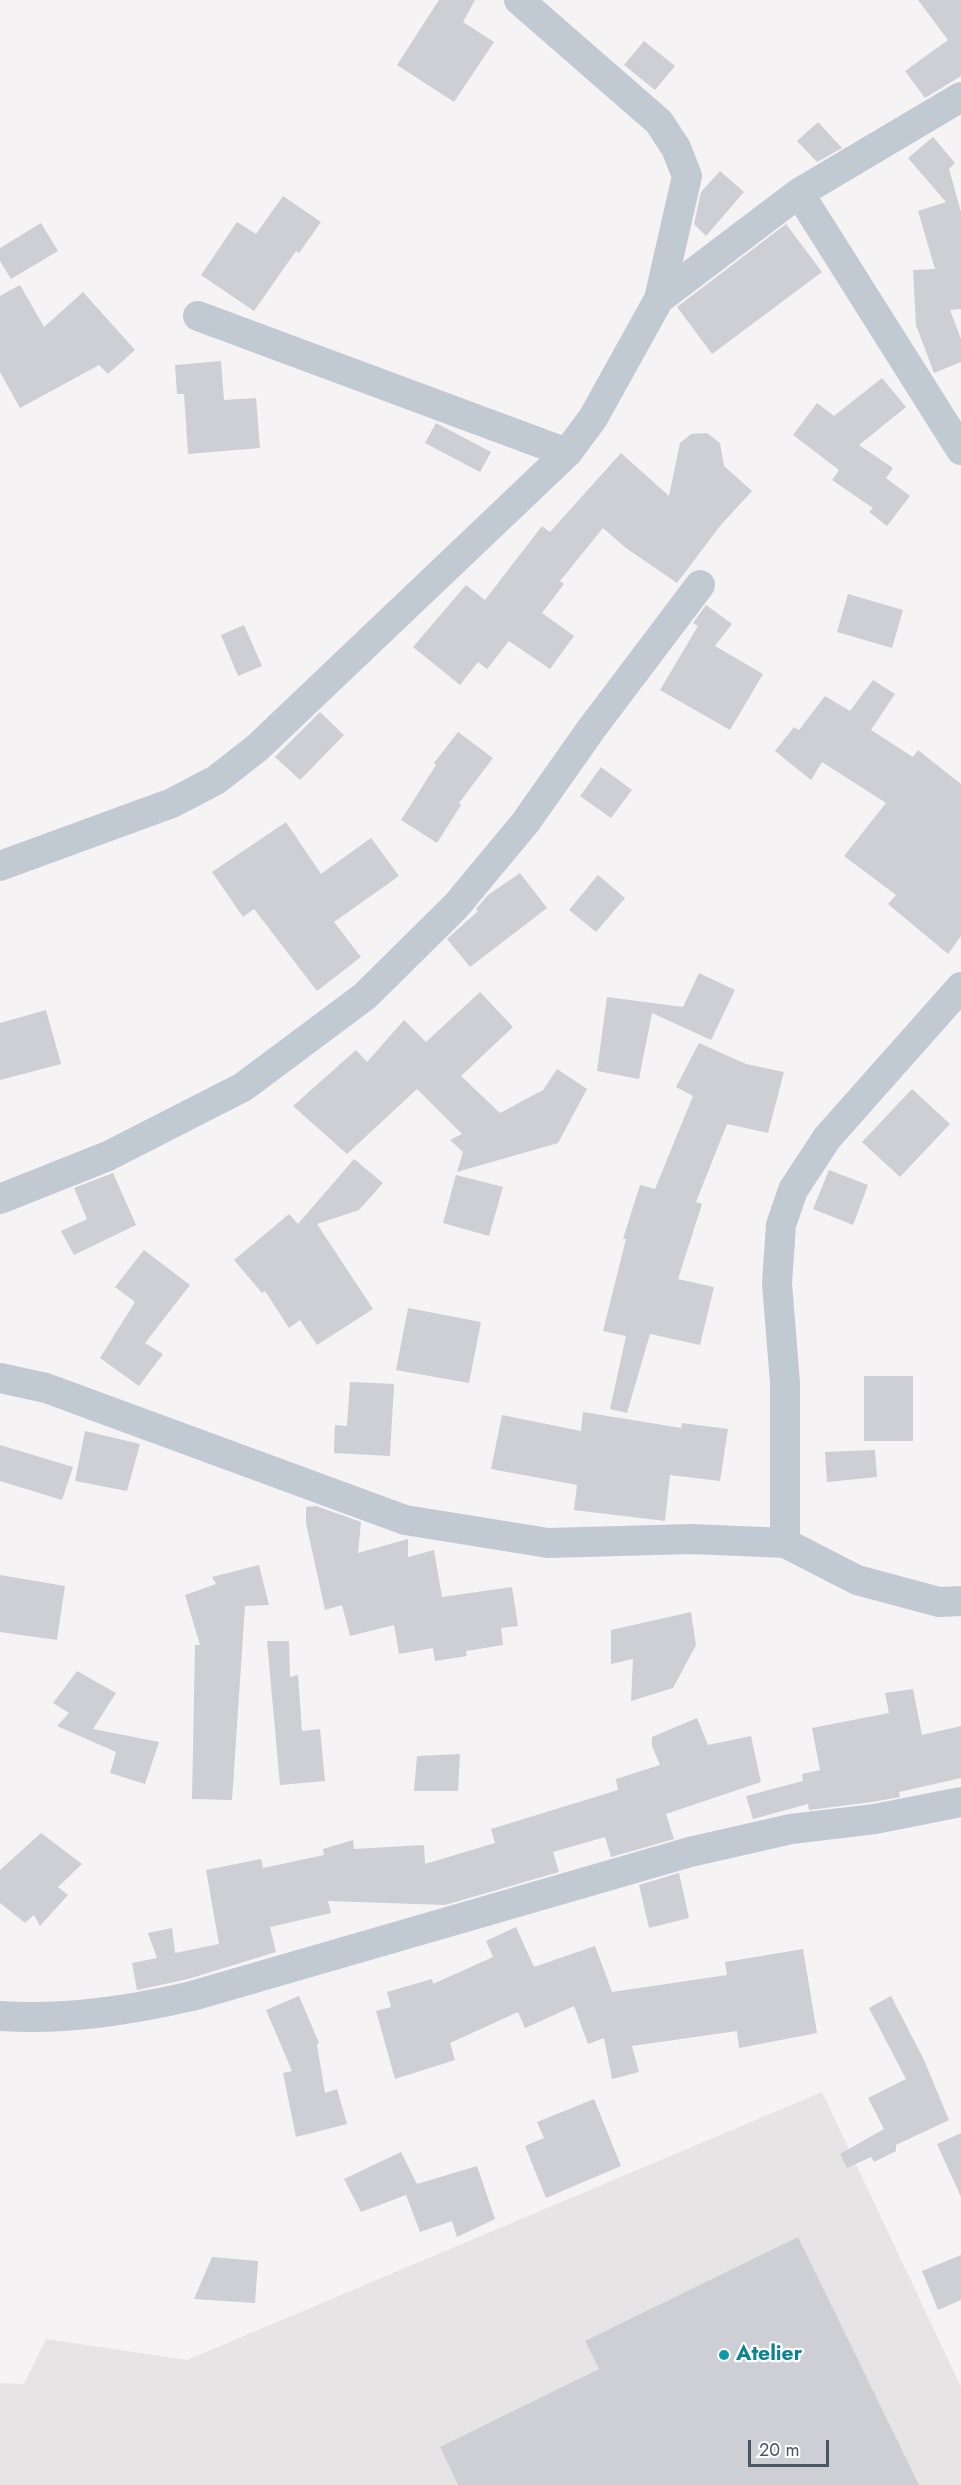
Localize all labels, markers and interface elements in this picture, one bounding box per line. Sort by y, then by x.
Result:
place label: Atelier [736,2342,802,2368]
marker: Atelier [717,2348,731,2362]
scale bar [751,2428,832,2466]
text: 20 m [759,2437,799,2463]

